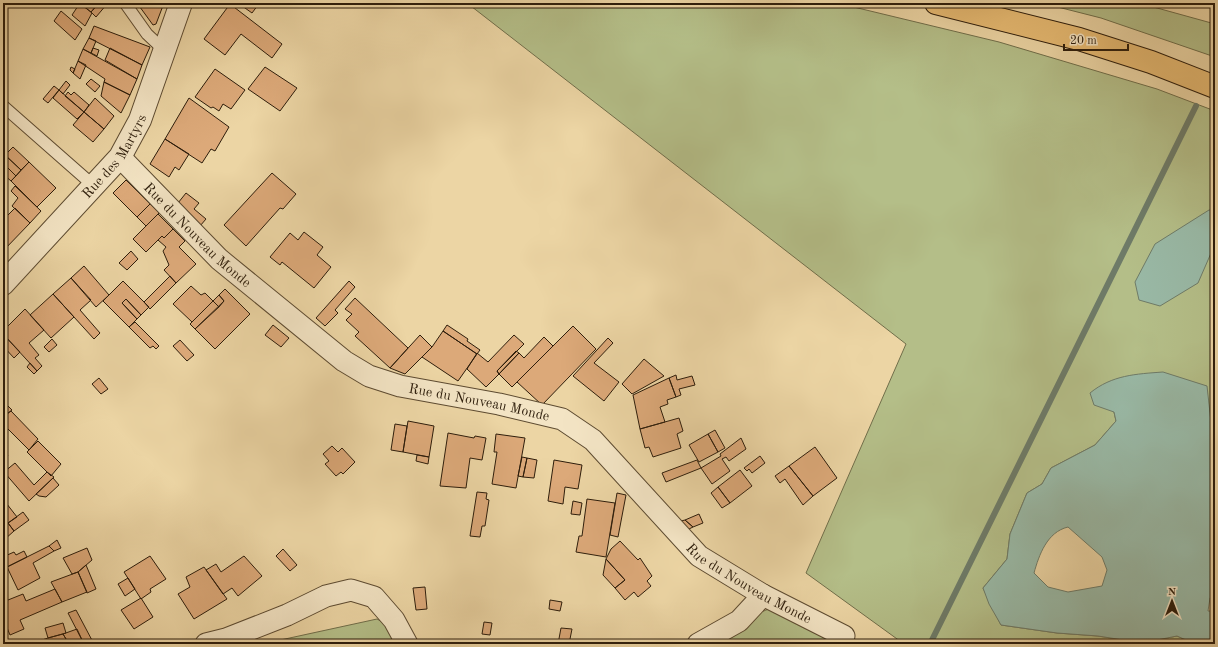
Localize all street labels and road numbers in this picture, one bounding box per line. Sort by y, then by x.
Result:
street label: Rue des Martyrs [80,113,149,201]
street label: Rue du Nouveau Monde [141,180,253,290]
street label: Rue du Nouveau Monde [408,382,551,424]
street label: Rue du Nouveau Monde [683,541,814,626]

